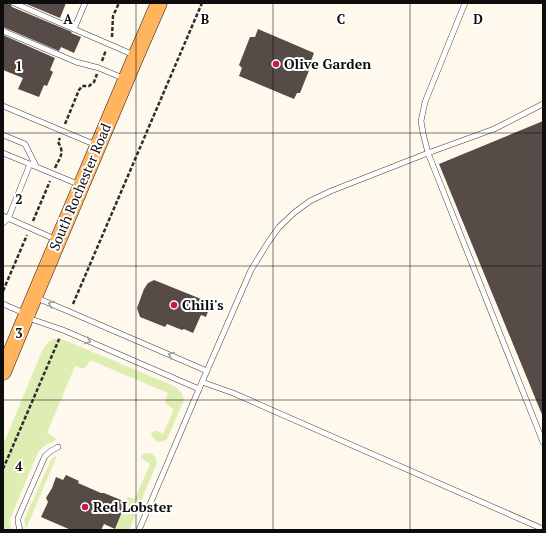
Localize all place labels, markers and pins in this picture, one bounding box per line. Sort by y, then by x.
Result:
place label: Olive Garden [284,54,371,73]
marker: Olive Garden [271,59,281,69]
place label: Chili's [182,295,224,314]
marker: Chili's [169,300,179,310]
place label: Red Lobster [93,497,172,516]
marker: Red Lobster [80,502,90,512]

